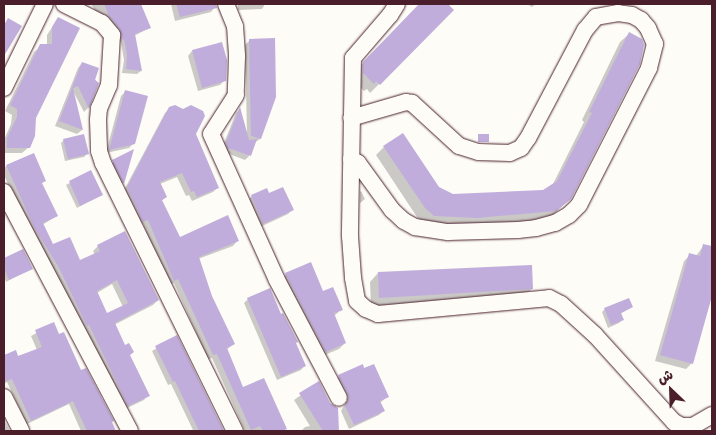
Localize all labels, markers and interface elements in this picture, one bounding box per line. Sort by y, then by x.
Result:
north arrow [646,365,696,415]
text: ش [654,365,676,388]

